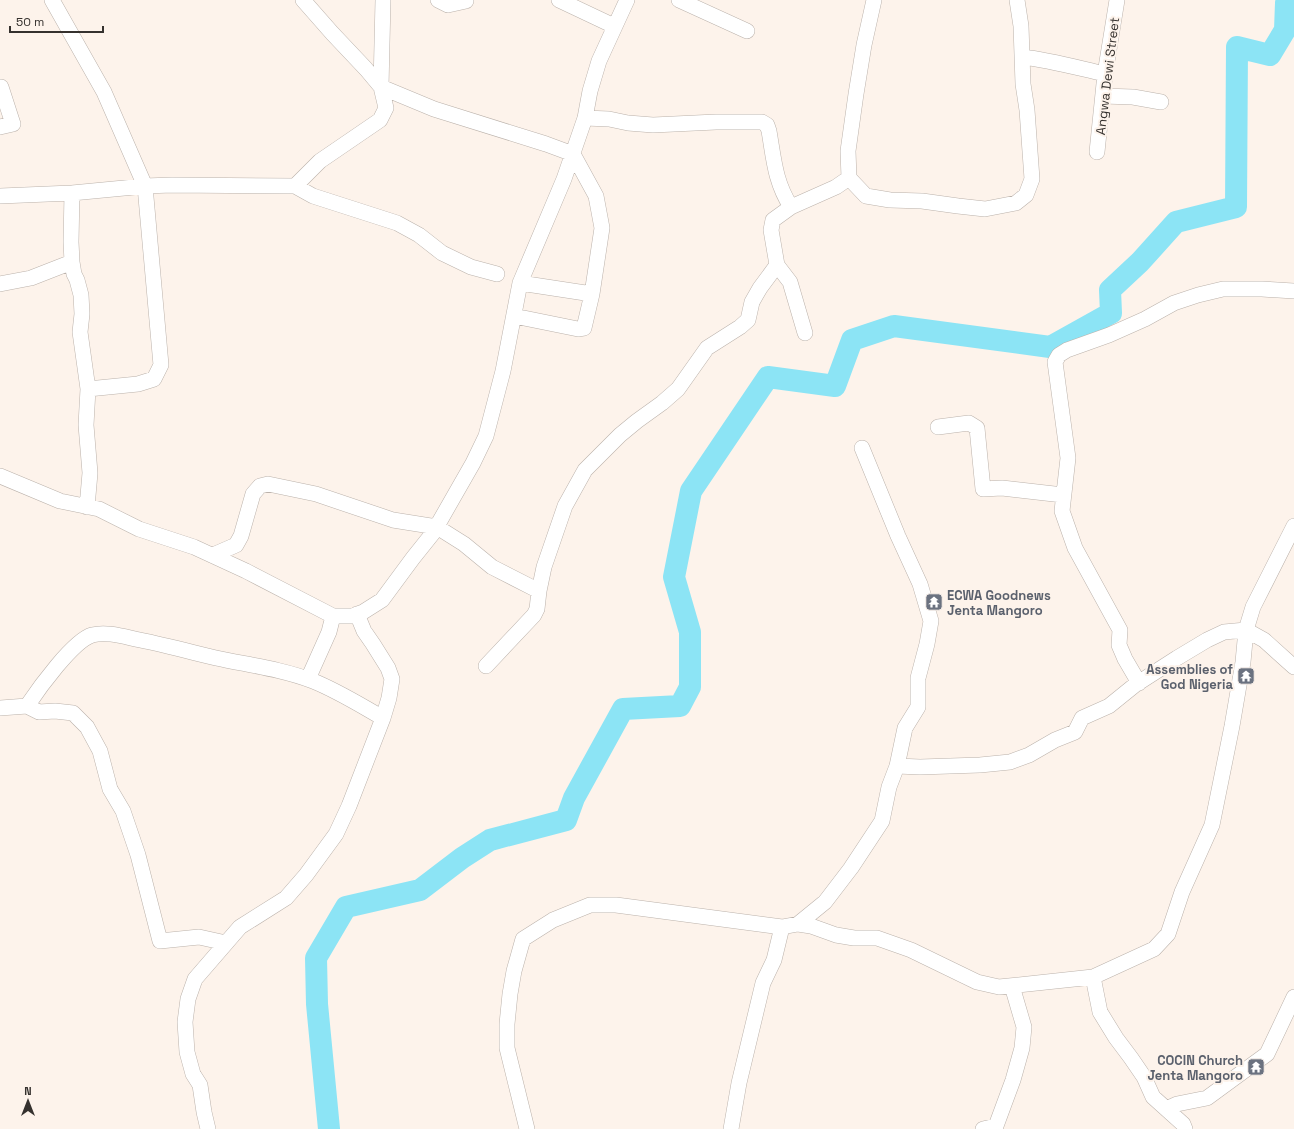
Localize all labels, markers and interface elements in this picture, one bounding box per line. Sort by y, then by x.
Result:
scale bar [10,8,103,34]
text: 50 m [16,14,44,30]
street label: Angwa Dewi Street [1092,16,1123,136]
place label: ECWA Goodnews Jenta Mangoro [947,587,1051,619]
temple icon: ECWA Goodnews Jenta Mangoro [924,592,944,612]
place label: Assemblies of God Nigeria [1146,661,1233,693]
temple icon: Assemblies of God Nigeria [1236,666,1256,686]
place label: COCIN Church Jenta Mangoro [1147,1052,1243,1084]
temple icon: COCIN Church Jenta Mangoro [1246,1057,1266,1077]
north arrow [8,1081,48,1121]
text: N [24,1084,32,1098]

